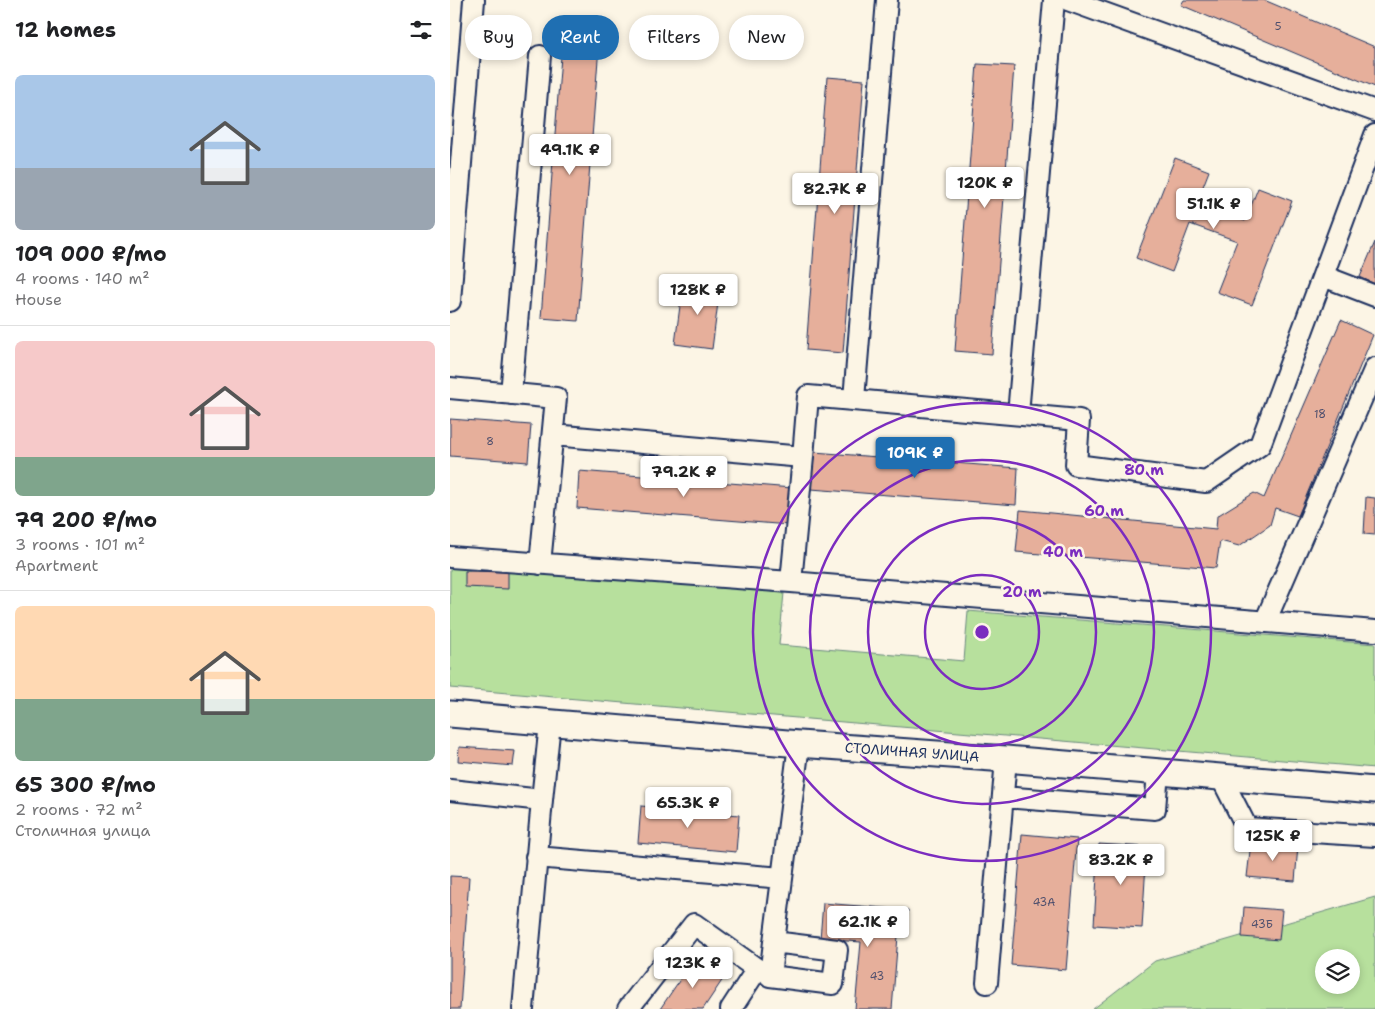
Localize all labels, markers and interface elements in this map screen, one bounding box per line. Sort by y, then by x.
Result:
chip: Buy [465,15,532,60]
chip: Rent [542,15,619,60]
chip: Filters [629,15,719,60]
chip: New [729,15,804,60]
text: 12 homes [15,16,116,44]
icon: filters [407,16,435,44]
house number: 5 [1275,19,1282,34]
icon: home [180,108,270,198]
pin: 49.1K ₽ [524,134,616,176]
text: 49.1K ₽ [540,139,600,160]
pin: 120K ₽ [944,166,1026,209]
pin: 82.7K ₽ [789,172,881,215]
text: 120K ₽ [957,172,1013,193]
text: 82.7K ₽ [803,178,867,199]
pin: 51.1K ₽ [1168,188,1260,230]
text: 51.1K ₽ [1187,193,1241,214]
text: 109 000 ₽/mo [15,240,167,268]
text: 4 rooms · 140 m² [15,268,150,289]
pin: 128K ₽ [657,274,739,316]
text: 128K ₽ [670,279,726,300]
text: House [15,289,62,310]
icon: home [180,373,270,463]
house number: 18 [1314,407,1326,422]
house number: 8 [486,434,494,449]
pin: 109K ₽ [874,436,956,479]
text: 109K ₽ [887,442,943,463]
pin: 79.2K ₽ [638,456,730,498]
text: 80 m [1124,460,1164,480]
text: 79.2K ₽ [651,461,717,482]
text: 60 m [1084,501,1124,521]
text: 79 200 ₽/mo [15,506,157,534]
text: 3 rooms · 101 m² [15,534,145,555]
text: 40 m [1043,542,1083,562]
text: Apartment [15,555,98,576]
text: 20 m [1002,582,1042,602]
centre of rings [973,623,991,641]
icon: home [180,638,270,728]
street label: СТОЛИЧНАЯ УЛИЦА [844,738,980,766]
text: 65 300 ₽/mo [15,771,156,799]
pin: 65.3K ₽ [642,786,734,829]
text: 65.3K ₽ [656,792,720,813]
text: 2 rooms · 72 m² [15,799,143,820]
text: Столичная улица [15,820,150,841]
pin: 125K ₽ [1232,820,1314,862]
text: 125K ₽ [1245,825,1301,846]
pin: 83.2K ₽ [1075,844,1167,886]
text: 83.2K ₽ [1089,849,1153,870]
house number: 43А [1033,895,1055,910]
pin: 62.1K ₽ [822,906,914,948]
text: 62.1K ₽ [838,911,898,932]
house number: 43Б [1251,917,1273,932]
pin: 123K ₽ [652,946,734,989]
map controls [1315,949,1360,994]
button: layers [1315,949,1360,994]
text: 123K ₽ [665,952,721,973]
house number: 43 [870,969,884,984]

